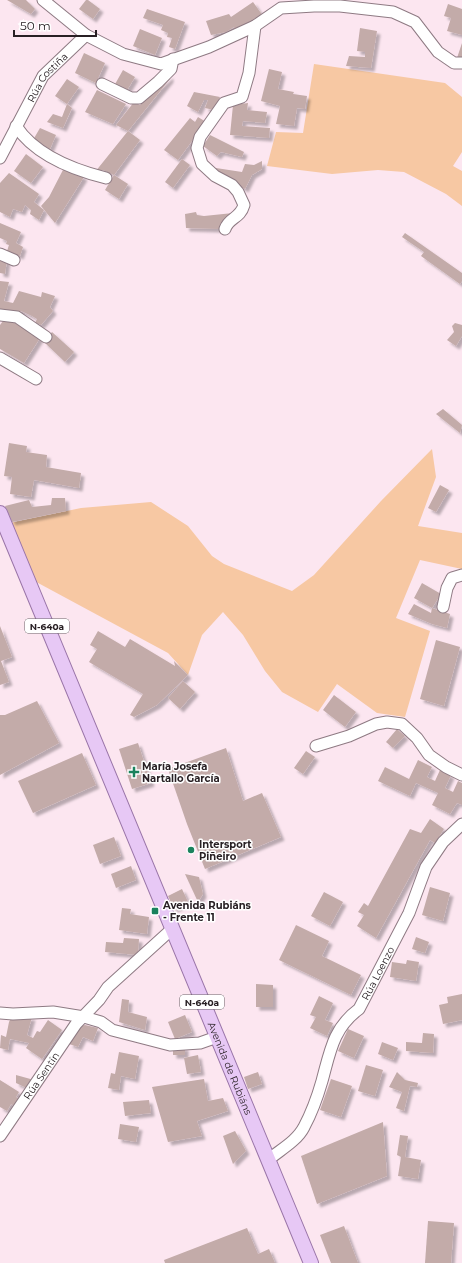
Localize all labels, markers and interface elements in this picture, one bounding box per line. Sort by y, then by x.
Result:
scale bar [14,12,96,38]
text: 50 m [20,18,51,33]
street label: Rúa Costiña [24,50,70,104]
road number: N-640a [25,619,69,633]
place label: María Josefa Nartallo García [142,760,220,785]
marker: María Josefa Nartallo García [129,767,139,777]
place label: Intersport Piñeiro [199,838,252,863]
marker: Intersport Piñeiro [186,845,196,855]
place label: Avenida Rubiáns - Frente 11 [162,899,252,924]
marker: Avenida Rubiáns - Frente 11 [150,906,160,916]
street label: Rúa Loenzo [358,944,397,1002]
road number: N-640a [180,995,224,1009]
street label: Avenida de Rubiáns [205,1020,255,1117]
street label: Rúa Sentín [20,1049,62,1102]

